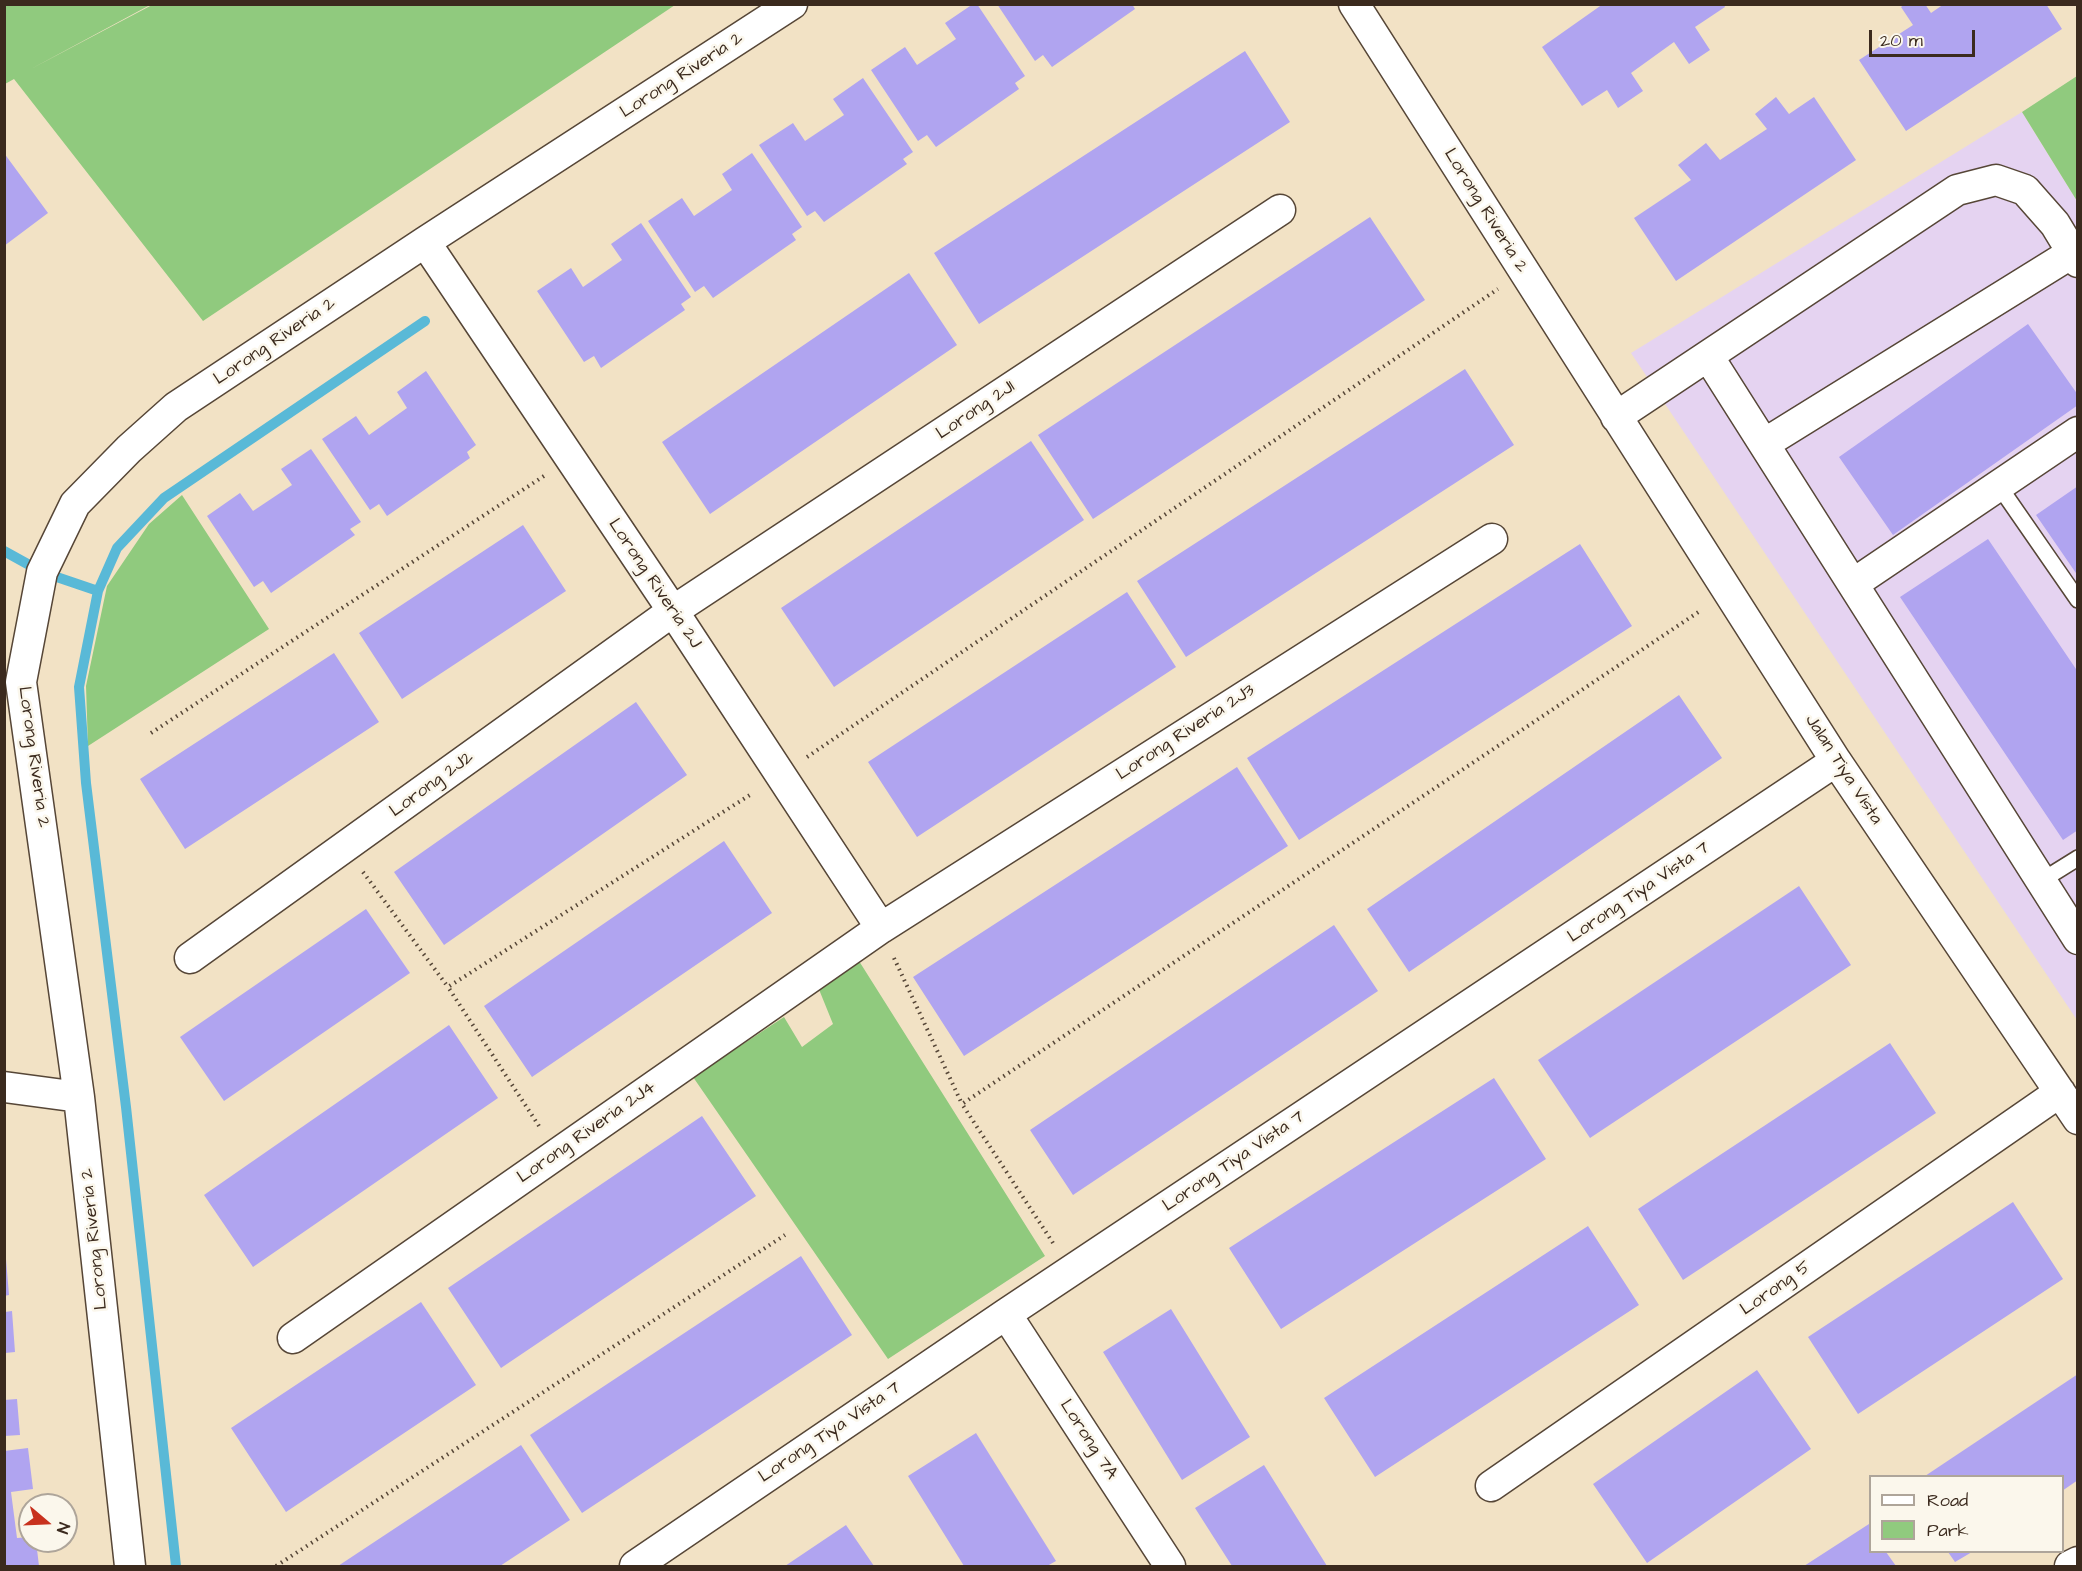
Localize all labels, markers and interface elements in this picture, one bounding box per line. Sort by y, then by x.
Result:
scale bar [1872,18,1978,56]
street label: Lorong Riveria 2 [617,28,747,124]
text: 20 m [1880,28,1923,53]
street label: Lorong Riveria 2 [1438,145,1532,277]
street label: Lorong Riveria 2 [210,293,340,391]
street label: Lorong 2J1 [933,377,1019,445]
street label: Lorong Riveria 2J [603,515,705,653]
street label: Lorong Riveria 2J3 [1113,680,1259,786]
street label: Lorong Riveria 2 [12,685,54,829]
street label: Jalan Tiya Vista [1799,711,1887,829]
street label: Lorong 2J2 [386,747,478,823]
street label: Lorong Tiya Vista 7 [1564,838,1714,948]
street label: Lorong Riveria 2J4 [514,1077,660,1189]
street label: Lorong Tiya Vista 7 [1159,1107,1309,1217]
street label: Lorong Riveria 2 [77,1167,113,1311]
street label: Lorong 5 [1737,1257,1815,1321]
street label: Lorong Tiya Vista 7 [755,1378,905,1488]
street label: Lorong 7A [1054,1396,1122,1484]
legend [1869,1475,2064,1553]
text: Road [1927,1488,1968,1513]
north arrow [18,1493,78,1553]
text: Park [1927,1518,1969,1543]
text: N [51,1520,75,1537]

